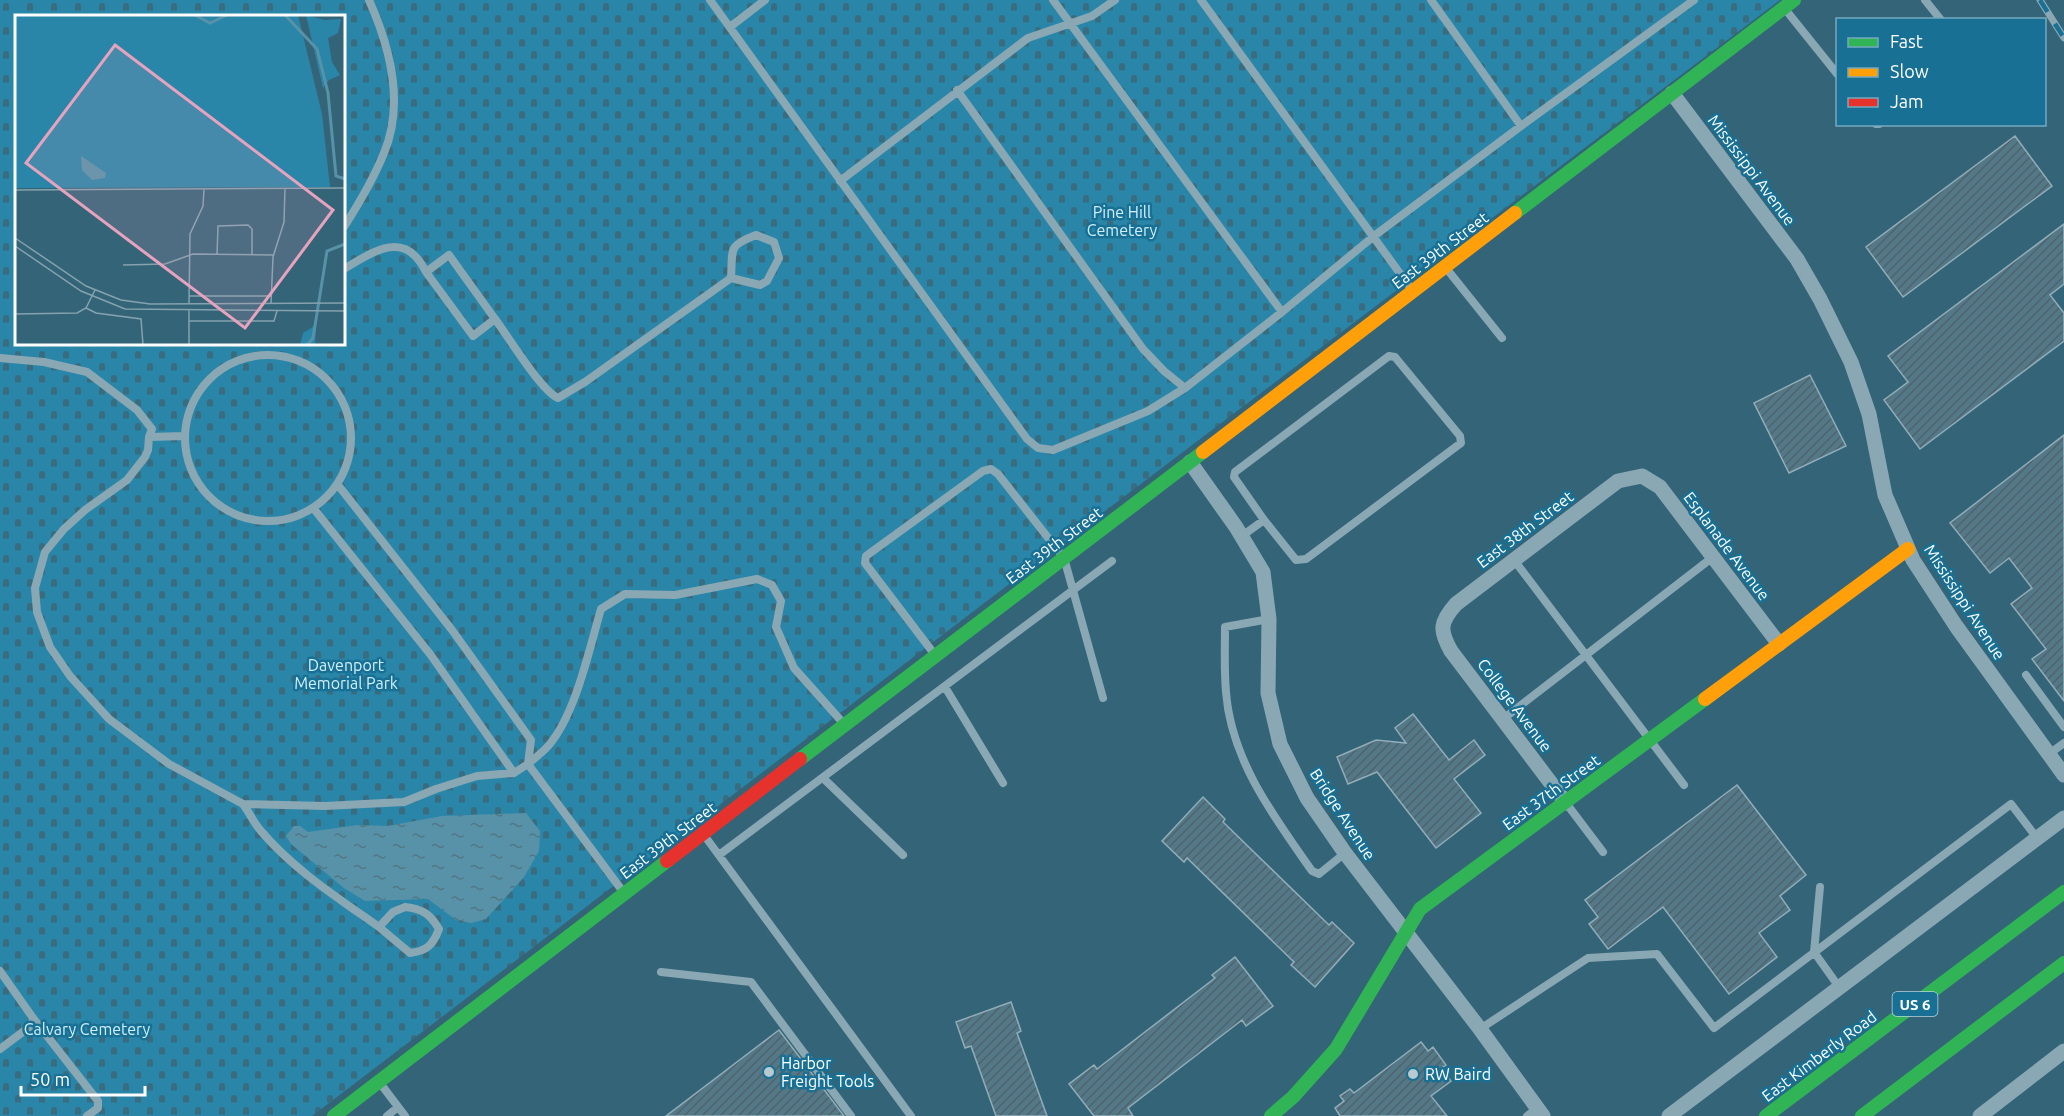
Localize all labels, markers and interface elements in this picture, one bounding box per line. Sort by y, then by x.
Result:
inset map [15,15,345,345]
legend [1836,18,2046,126]
text: Fast [1890,31,1923,51]
text: Slow [1890,61,1929,81]
text: Jam [1890,91,1924,111]
street label: Mississippi Avenue [1705,111,1799,229]
park label: Pine Hill Cemetery [1087,203,1158,239]
street label: East 39th Street [1388,208,1492,292]
street label: East 38th Street [1473,487,1577,571]
street label: Esplanade Avenue [1680,488,1774,604]
street label: East 39th Street [1002,503,1106,587]
street label: Mississippi Avenue [1921,541,2009,663]
street label: College Avenue [1474,655,1556,755]
park label: Davenport Memorial Park [294,656,398,692]
street label: East 37th Street [1499,750,1604,833]
street label: Bridge Avenue [1307,765,1379,863]
street label: East 39th Street [616,798,720,882]
road number: US 6 [1892,992,1938,1016]
street label: East Kimberly Road [1758,1007,1880,1105]
park label: Calvary Cemetery [24,1020,151,1038]
place label: Harbor Freight Tools [781,1054,874,1090]
scale bar [21,1059,146,1097]
marker: Harbor Freight Tools [762,1065,776,1079]
place label: RW Baird [1425,1065,1491,1083]
marker: RW Baird [1406,1067,1420,1081]
text: 50 m [30,1069,70,1089]

